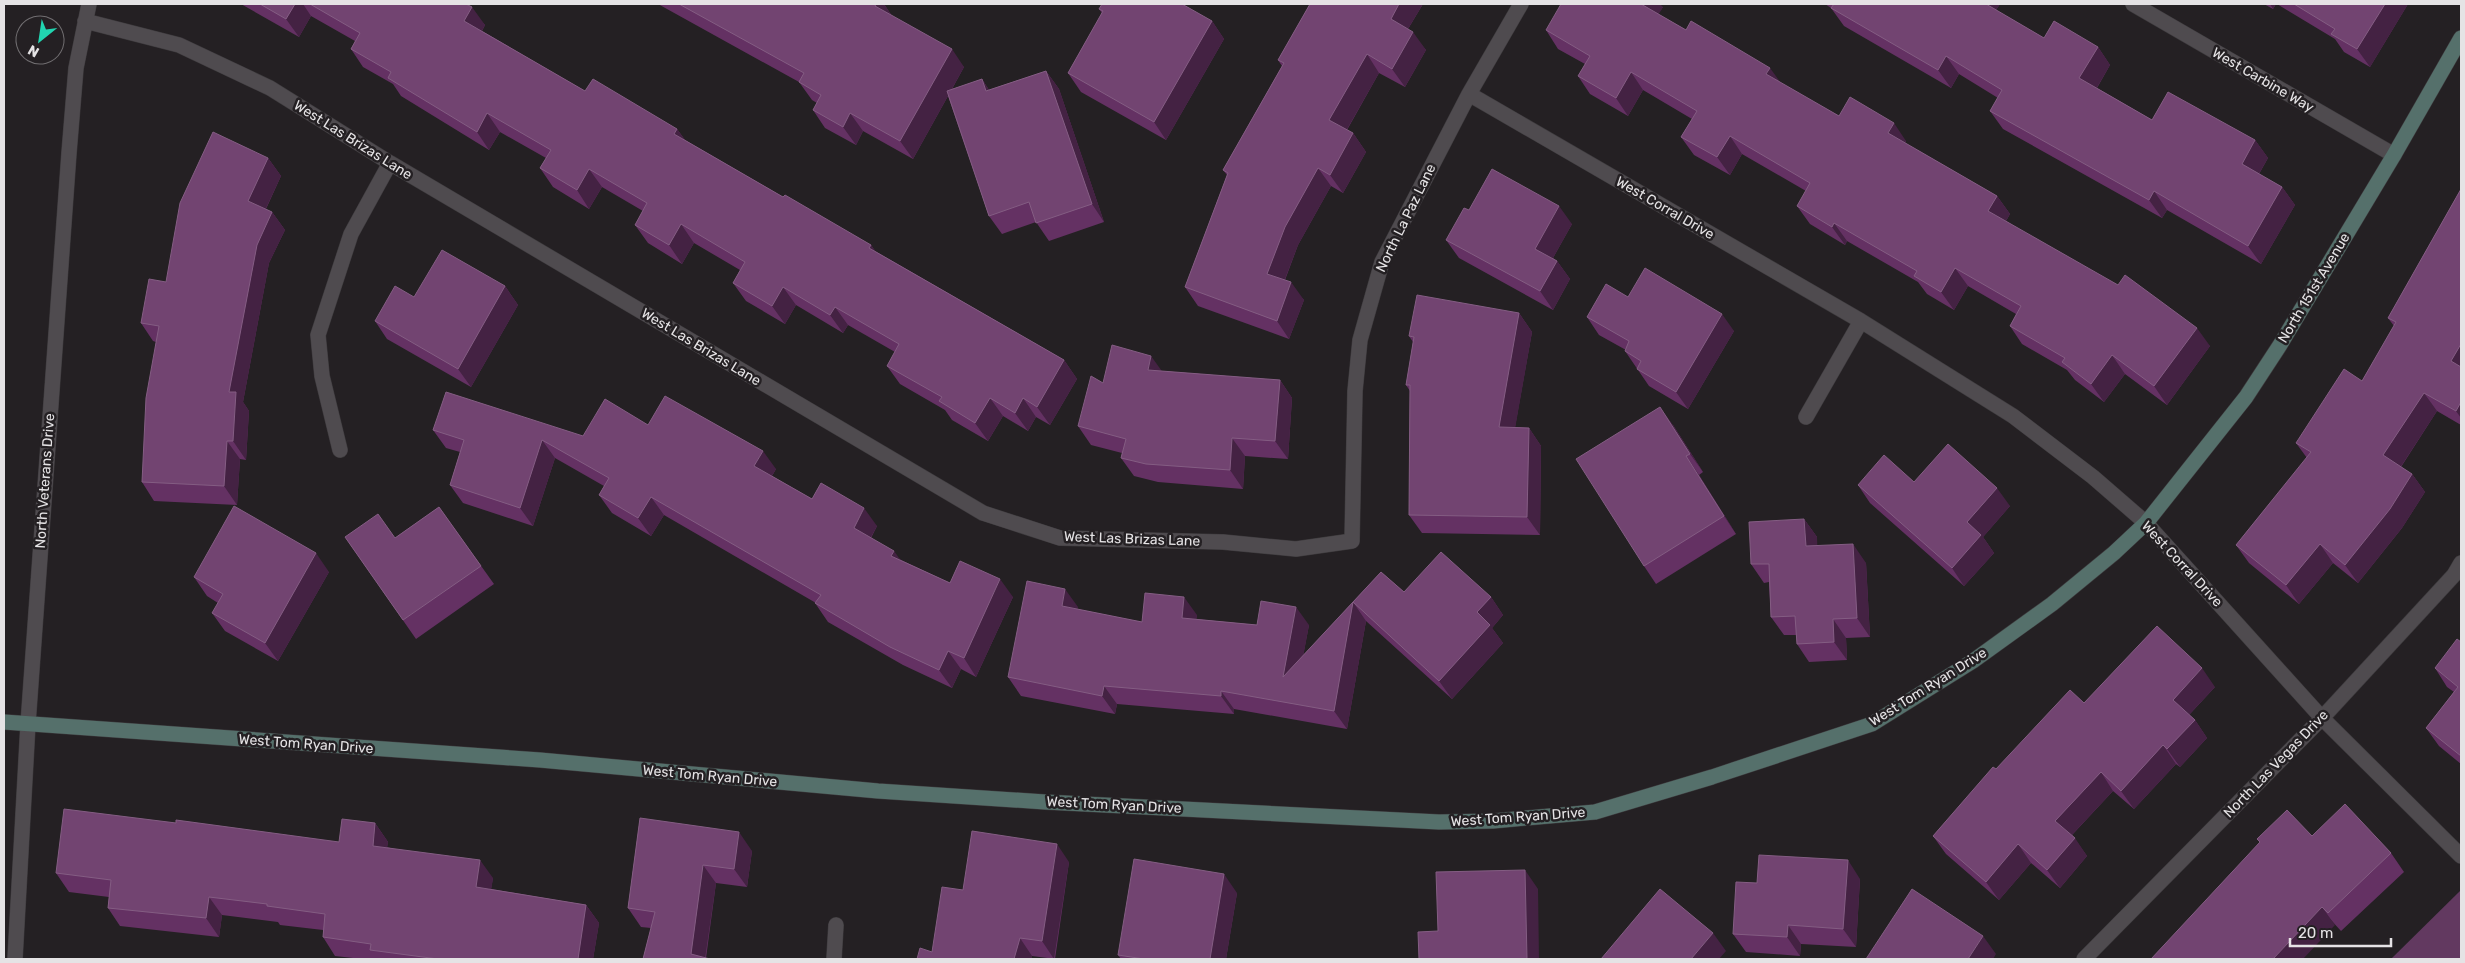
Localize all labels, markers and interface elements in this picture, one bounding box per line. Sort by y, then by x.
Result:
north arrow [15,15,65,65]
text: N [25,41,42,61]
street label: West Carbine Way [2209,44,2317,116]
street label: West Las Brizas Lane [291,97,415,183]
street label: North La Paz Lane [1372,161,1440,275]
street label: West Corral Drive [1613,173,1717,243]
street label: North 151st Avenue [2274,230,2354,346]
street label: West Las Brizas Lane [638,305,764,389]
street label: North Veterans Drive [32,413,58,549]
street label: West Corral Drive [2138,518,2226,610]
street label: West Las Brizas Lane [1064,528,1201,550]
street label: West Tom Ryan Drive [1866,644,1990,730]
street label: North Las Vegas Drive [2220,707,2332,821]
street label: West Tom Ryan Drive [238,731,374,757]
street label: West Tom Ryan Drive [642,762,778,790]
street label: West Tom Ryan Drive [1046,793,1182,817]
street label: West Tom Ryan Drive [1450,804,1586,830]
scale bar [2290,916,2391,948]
text: 20 m [2298,924,2333,942]

